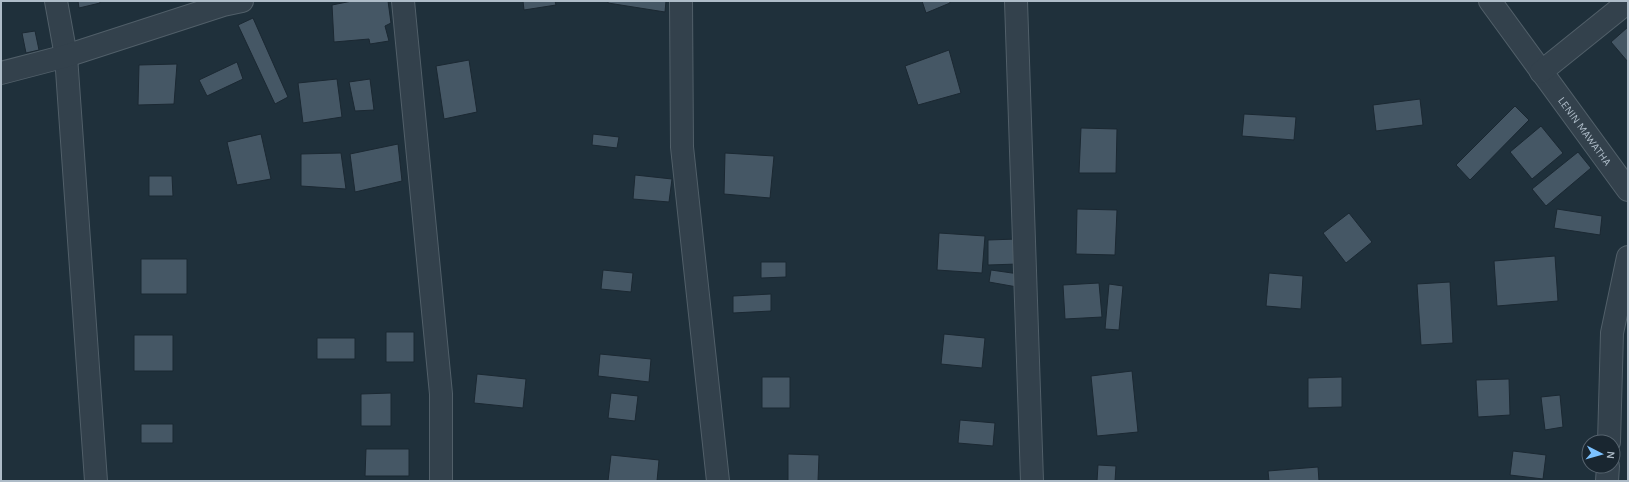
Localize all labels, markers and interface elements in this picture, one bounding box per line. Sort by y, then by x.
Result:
street label: LENIN MAWATHA [1556,94,1615,169]
north arrow [1581,434,1621,474]
text: N [1604,450,1617,460]

